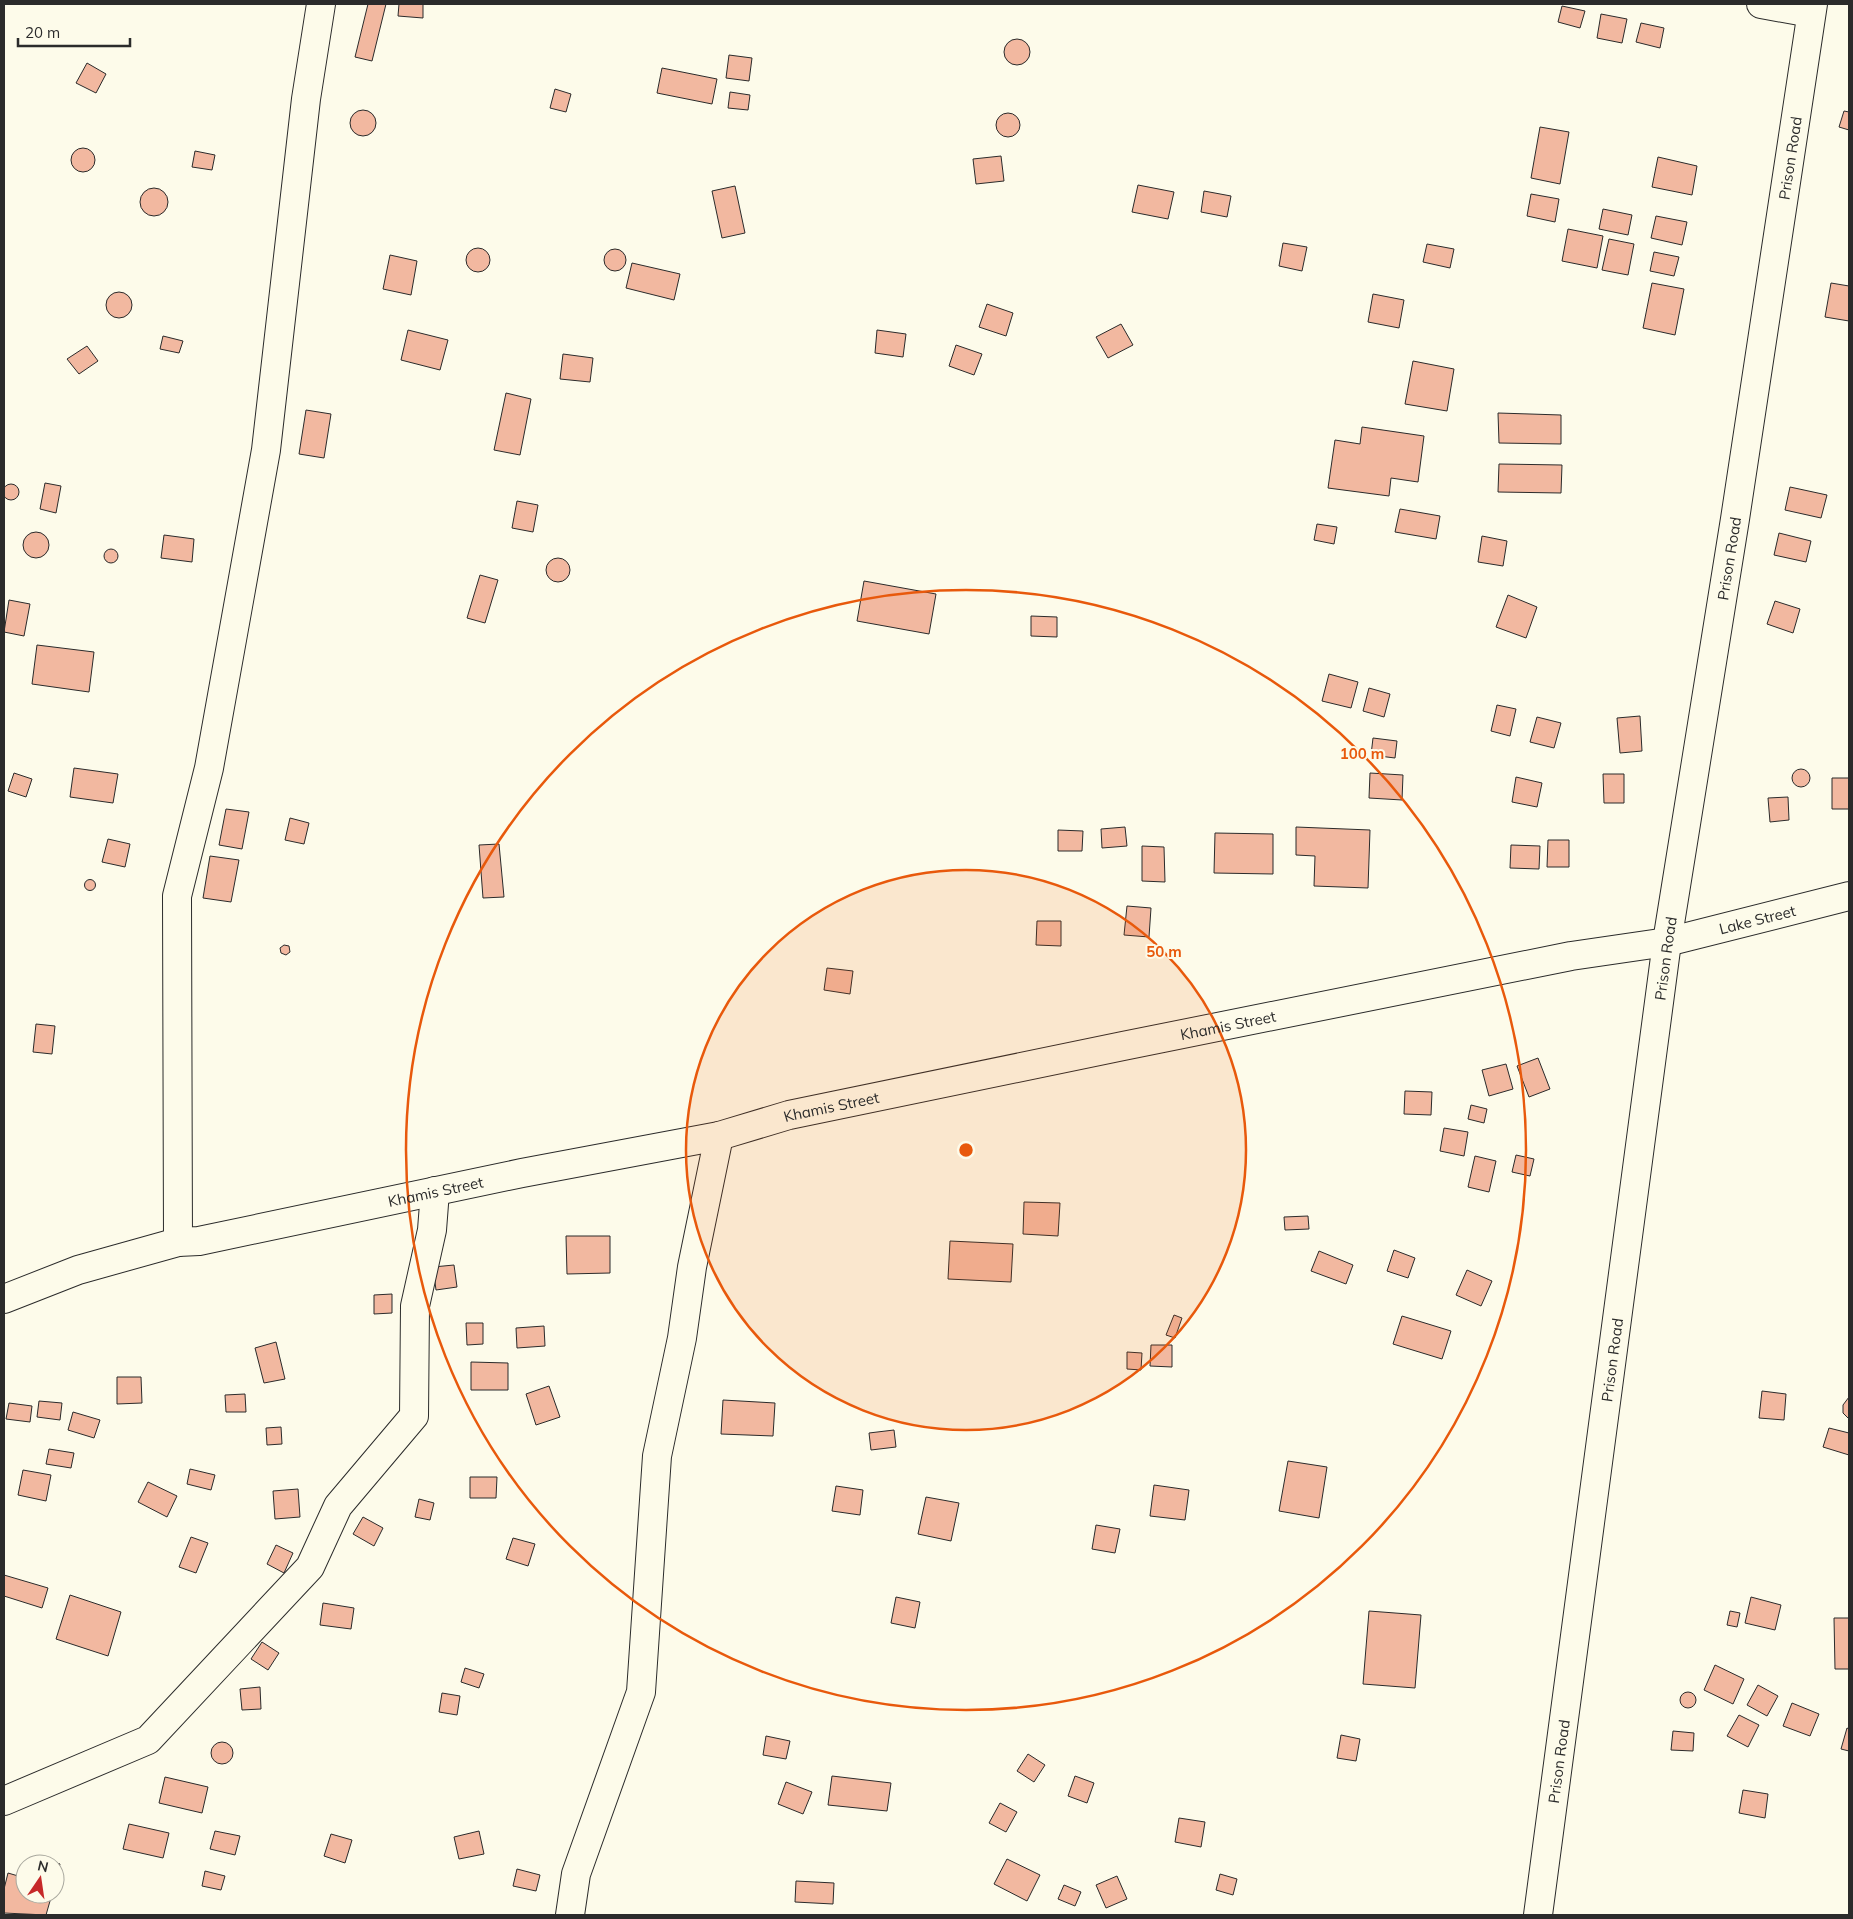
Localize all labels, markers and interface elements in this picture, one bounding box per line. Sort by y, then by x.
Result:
scale bar [18,15,130,47]
text: 20 m [25,23,60,42]
street label: Prison Road [1774,115,1805,201]
street label: Prison Road [1713,515,1745,602]
text: 100 m [1340,744,1384,763]
street label: Lake Street [1717,900,1798,938]
street label: Prison Road [1650,915,1680,1001]
text: 50 m [1146,942,1182,961]
street label: Khamis Street [1178,1006,1277,1044]
street label: Khamis Street [781,1087,881,1126]
centre of rings [957,1141,975,1159]
street label: Khamis Street [386,1172,485,1211]
street label: Prison Road [1597,1317,1627,1403]
street label: Prison Road [1543,1718,1573,1804]
north arrow [15,1854,65,1904]
text: N [36,1856,50,1876]

